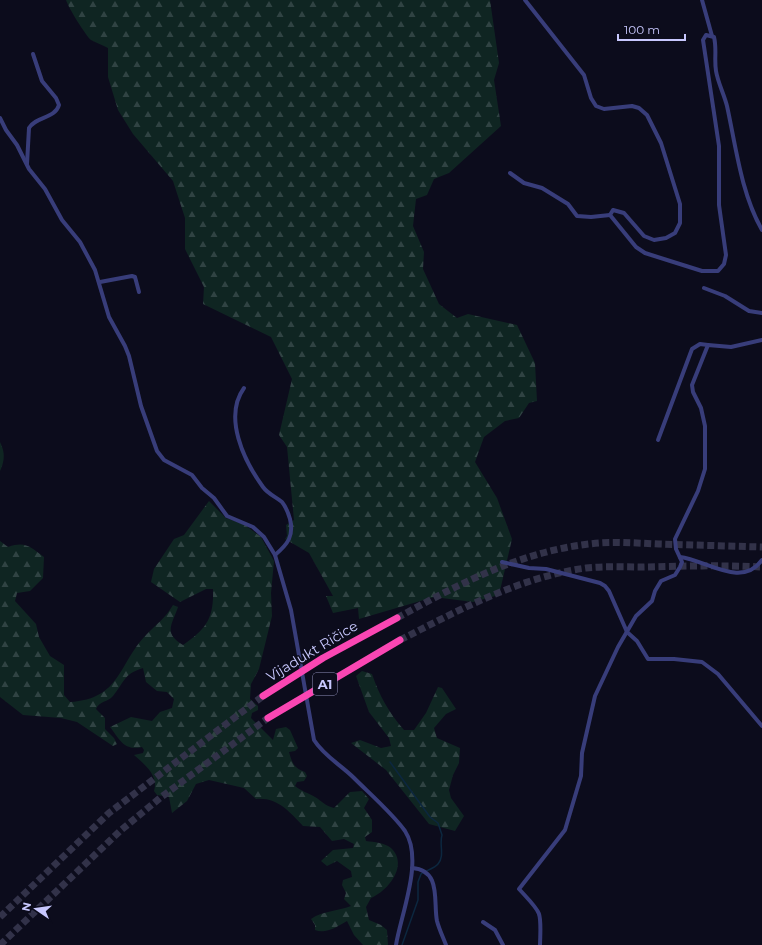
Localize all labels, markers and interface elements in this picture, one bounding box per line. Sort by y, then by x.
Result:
scale bar [618,16,685,42]
text: 100 m [624,22,660,37]
street label: Vijadukt Ričice [263,617,361,685]
road number: A1 [313,673,337,695]
north arrow [16,889,56,929]
text: N [18,901,34,913]

